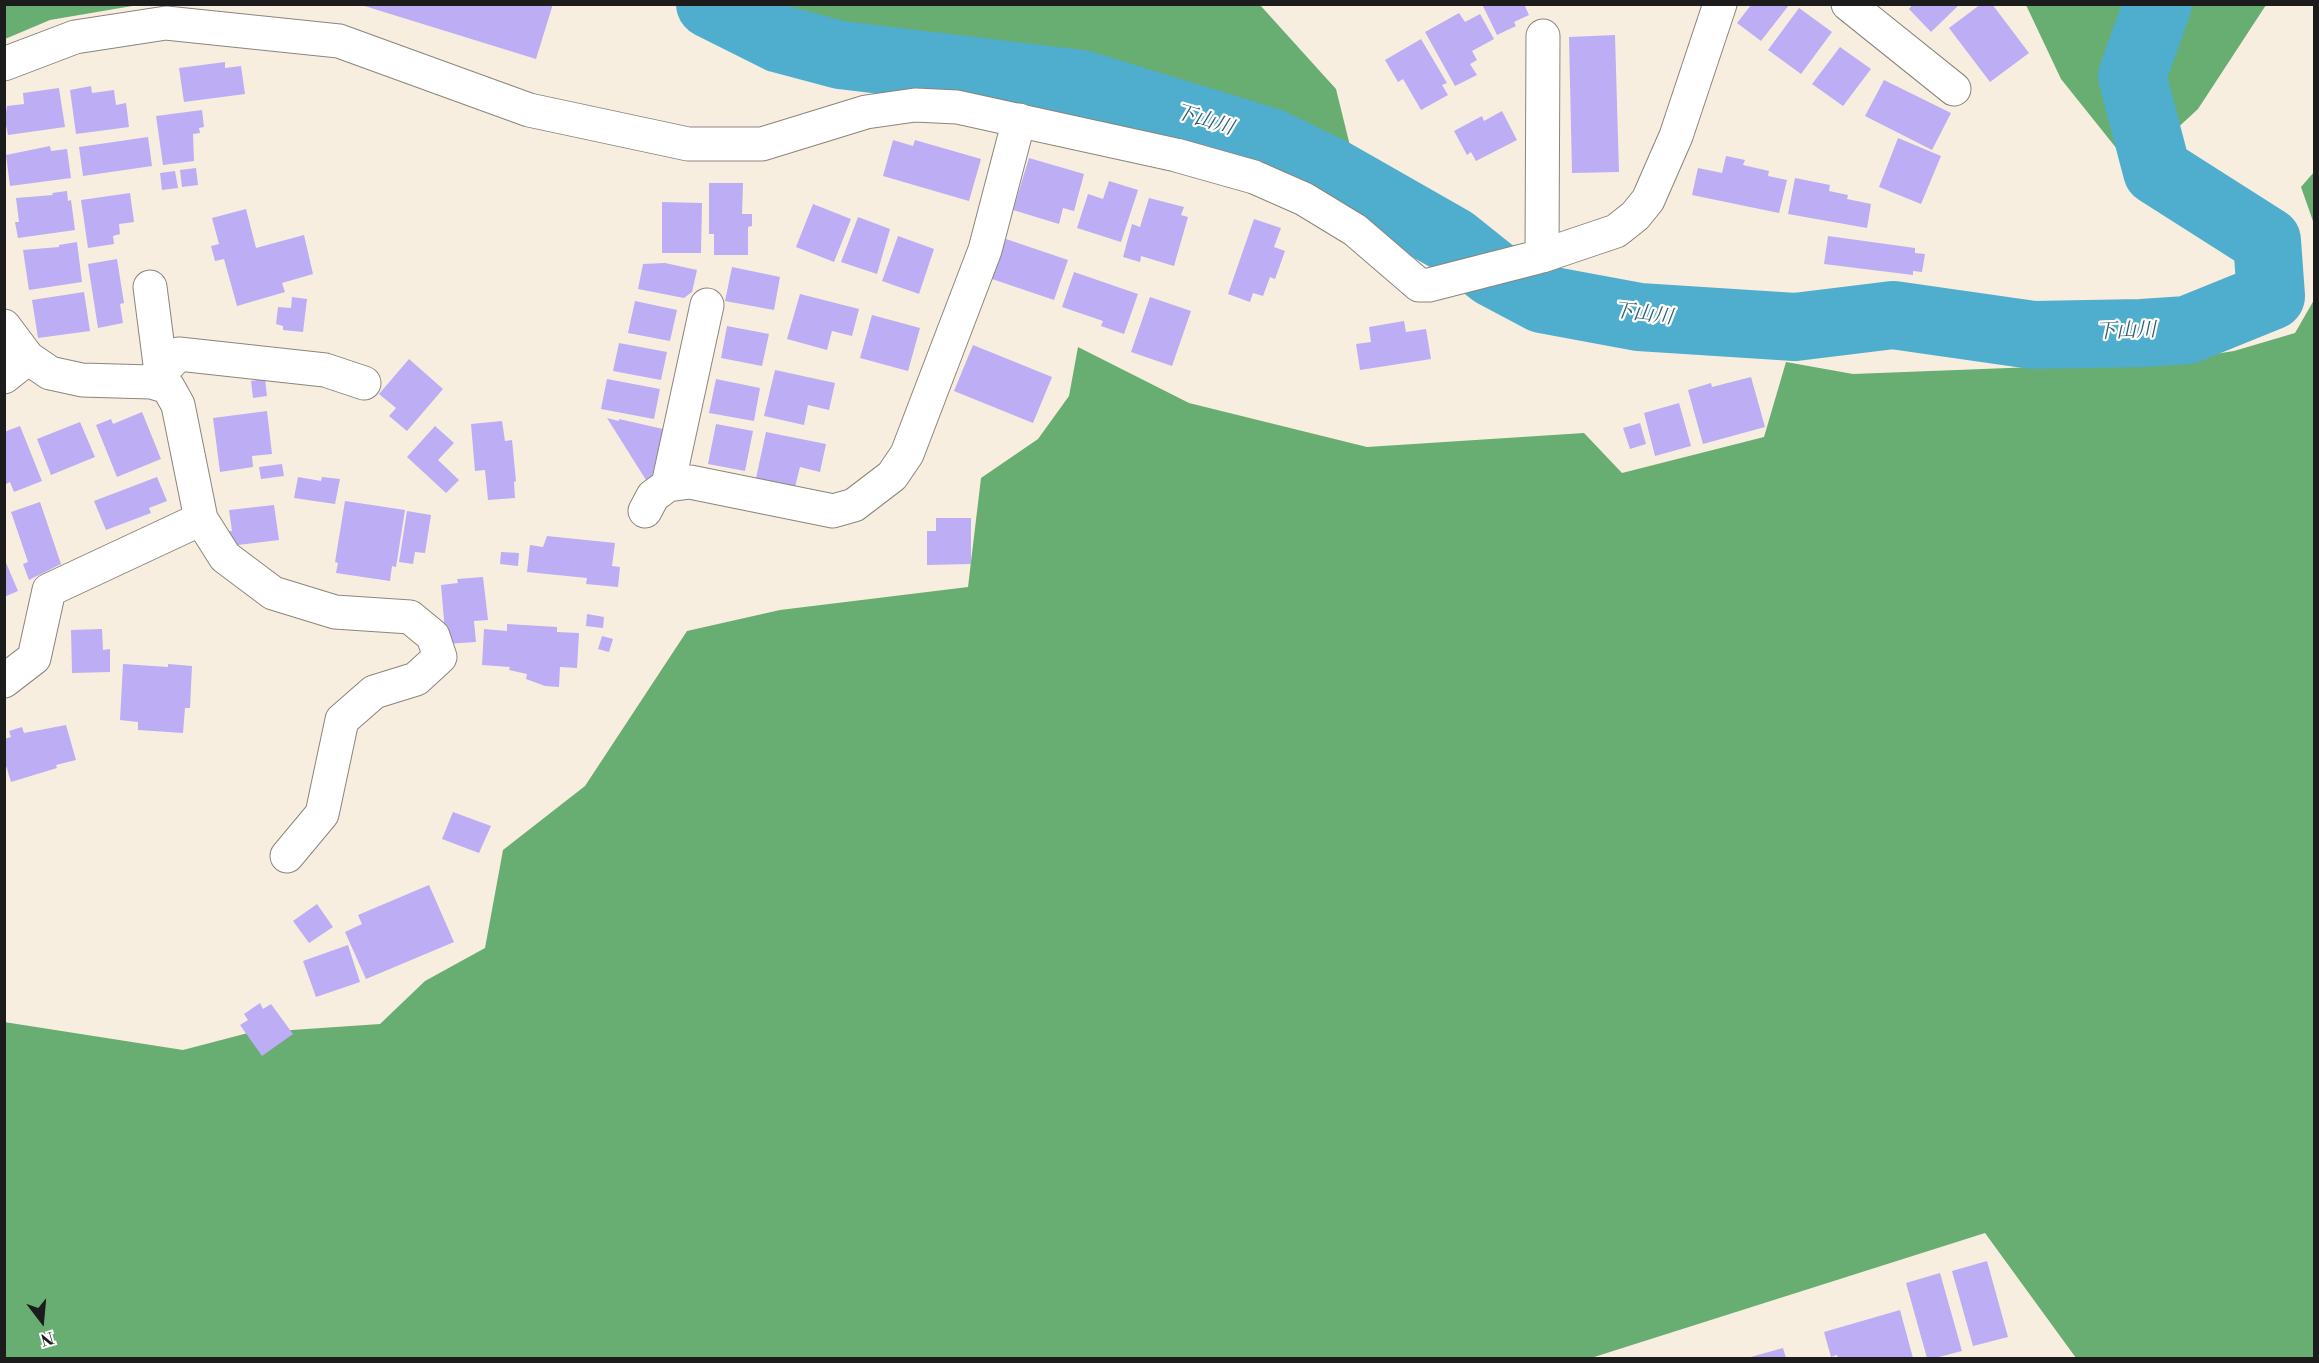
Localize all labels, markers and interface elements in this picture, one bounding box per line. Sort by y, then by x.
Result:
water label: 下山川 [1172,101,1236,141]
water label: 下山川 [1612,299,1674,331]
water label: 下山川 [2096,319,2156,345]
north arrow [12,1291,72,1351]
text: N [38,1327,56,1350]

